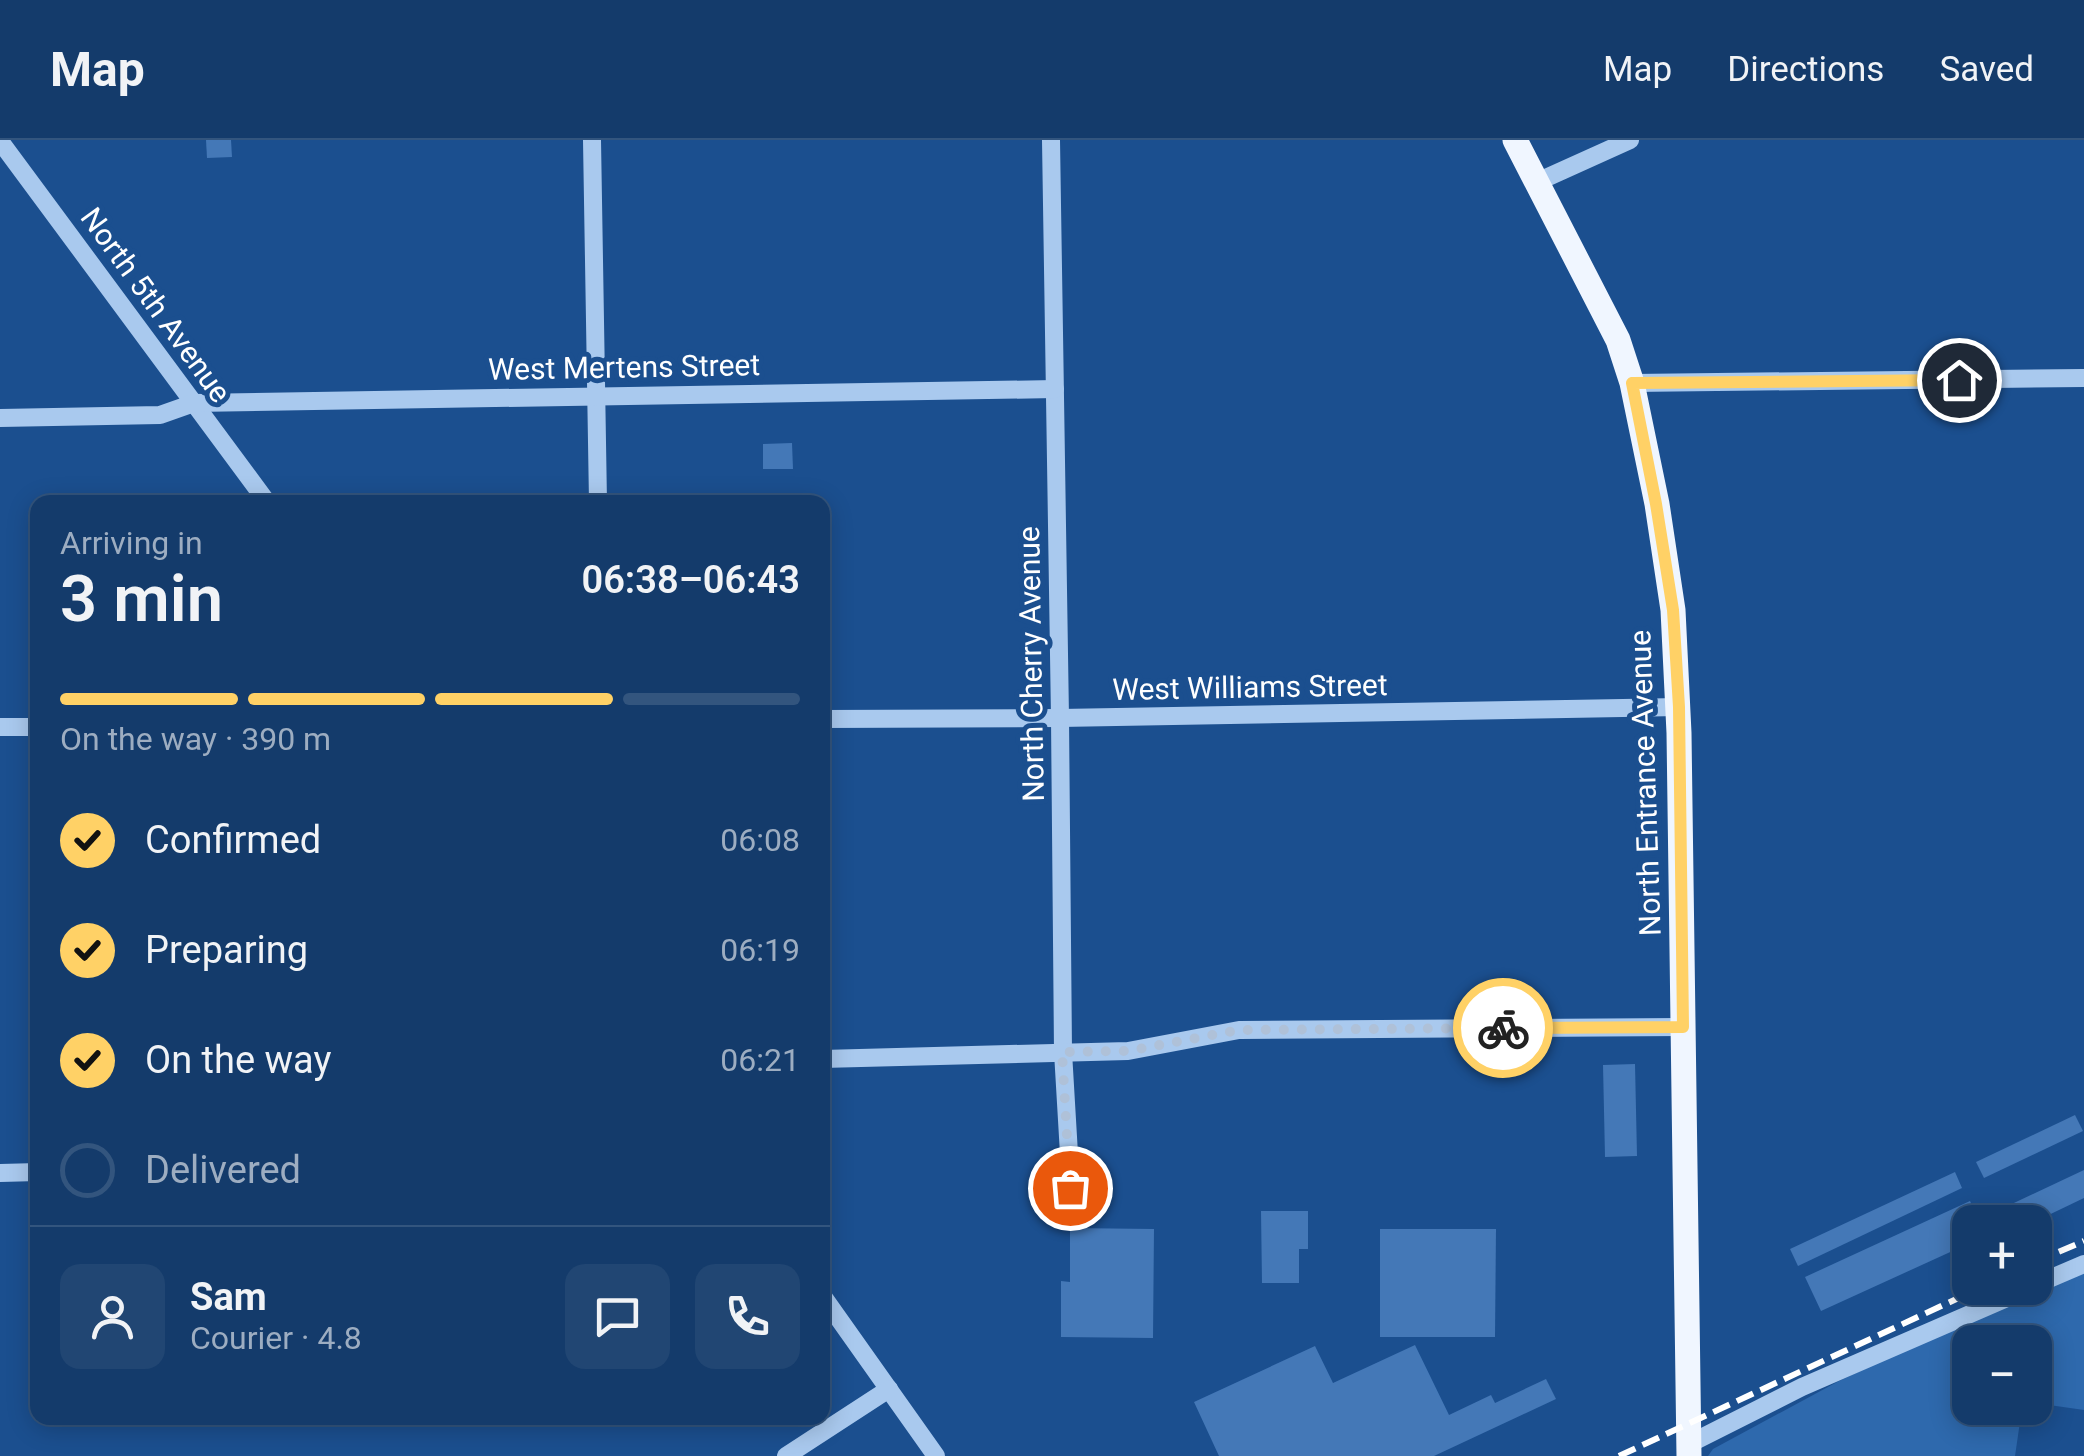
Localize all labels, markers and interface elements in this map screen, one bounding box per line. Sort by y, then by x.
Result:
text: Map [50,41,145,98]
text: Map [1603,49,1672,90]
text: Directions [1727,49,1884,90]
text: Saved [1939,49,2034,90]
street label: North 5th Avenue [74,201,238,409]
pin [1917,338,2002,423]
street label: West Mertens Street [488,347,760,387]
icon: home [1932,353,1987,408]
text: Arriving in [60,524,203,562]
street label: North Cherry Avenue [1011,526,1051,802]
text: 06:38–06:43 [581,558,800,602]
text: 3 min [60,561,223,637]
street label: North Entrance Avenue [1622,629,1668,937]
street label: West Williams Street [1112,667,1388,707]
text: On the way · 390 m [60,720,331,758]
icon: check [60,813,115,868]
text: Confirmed [145,818,321,862]
text: 06:08 [720,821,800,859]
icon: check [60,923,115,978]
text: Preparing [145,928,308,972]
text: 06:19 [720,931,800,969]
courier [1453,978,1553,1078]
icon: bike [1476,1001,1531,1056]
icon: check [60,1033,115,1088]
text: On the way [145,1038,331,1082]
text: 06:21 [720,1041,800,1079]
pin [1028,1146,1113,1231]
text: Delivered [145,1148,301,1192]
icon: bag [1043,1161,1098,1216]
map controls [1952,1205,2052,1425]
button: + [1952,1205,2052,1305]
button: person [60,1264,165,1369]
button: chat [565,1264,670,1369]
button: phone [695,1264,800,1369]
text: Sam [190,1275,267,1319]
text: Courier · 4.8 [190,1319,362,1357]
button: − [1952,1325,2052,1425]

